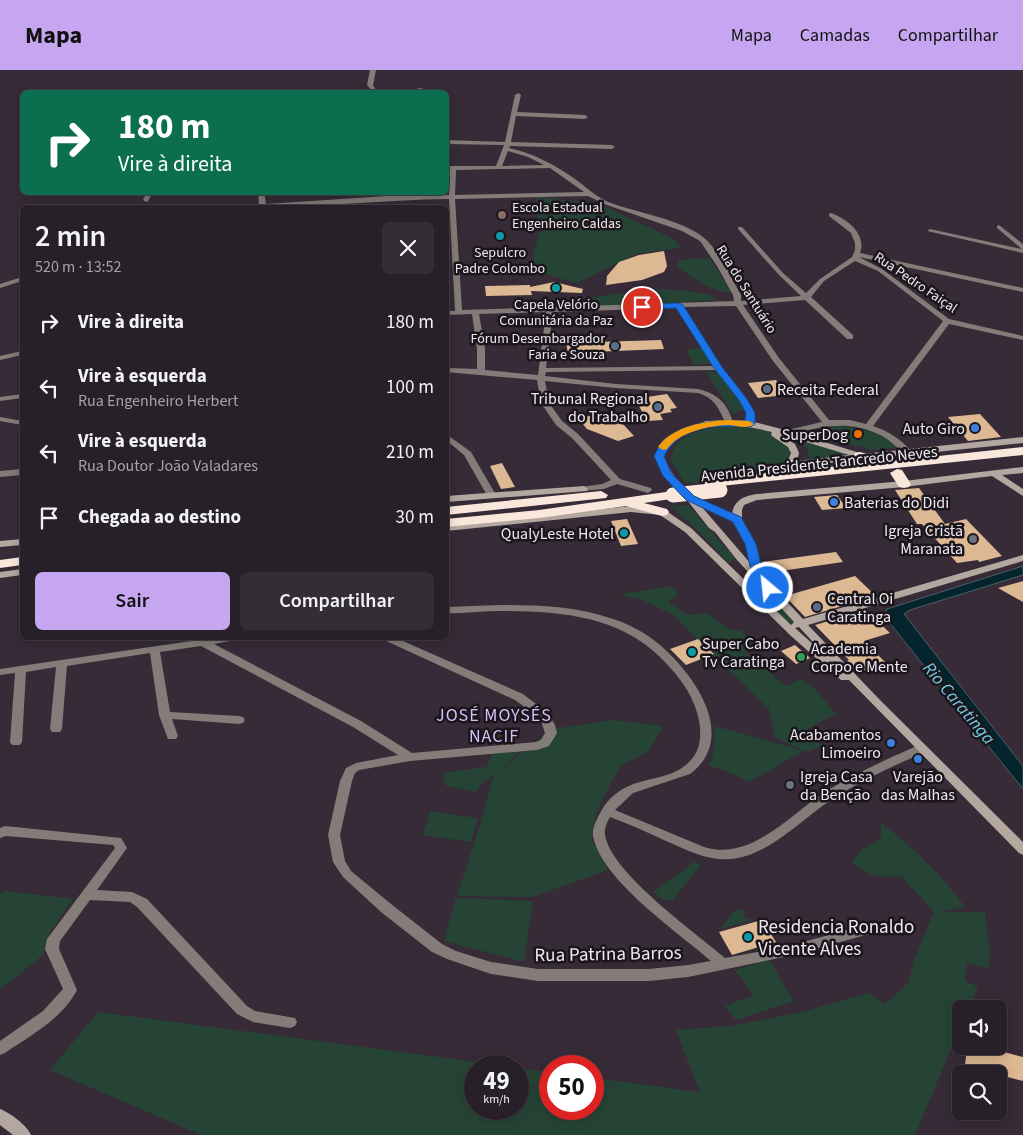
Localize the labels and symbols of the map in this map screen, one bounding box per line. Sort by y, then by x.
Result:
place label: Escola Estadual Engenheiro Caldas [512,198,621,234]
marker: Escola Estadual Engenheiro Caldas [496,209,508,221]
marker: Sepulcro Padre Colombo [494,230,506,242]
street label: Rua do Santuário [711,241,781,338]
place label: Sepulcro Padre Colombo [455,243,545,279]
street label: Rua Pedro Faiçal [870,248,961,318]
marker: Capela Velório Comunitária da Paz [550,282,562,294]
pin [621,286,663,328]
place label: Capela Velório Comunitária da Paz [499,295,613,331]
place label: Fórum Desembargador Faria e Souza [470,329,605,365]
marker: Fórum Desembargador Faria e Souza [609,340,621,352]
place label: Receita Federal [777,379,879,401]
marker: Receita Federal [761,383,773,395]
place label: Tribunal Regional do Trabalho [531,388,648,428]
marker: Tribunal Regional do Trabalho [652,401,664,413]
place label: Auto Giro [903,418,965,440]
marker: Auto Giro [969,422,981,434]
place label: SuperDog [782,424,848,446]
marker: SuperDog [852,428,864,440]
street label: Avenida Presidente Tancredo Neves [700,441,939,487]
place label: Baterias do Didi [844,492,949,514]
marker: Baterias do Didi [828,496,840,508]
place label: Igreja Cristã Maranata [884,520,963,560]
place label: QualyLeste Hotel [501,523,614,545]
marker: QualyLeste Hotel [618,527,630,539]
marker: Igreja Cristã Maranata [967,533,979,545]
position arrow [741,561,793,613]
place label: Central Oi Caratinga [827,588,893,628]
marker: Central Oi Caratinga [811,601,823,613]
place label: Super Cabo Tv Caratinga [702,633,785,673]
place label: Academia Corpo e Mente [811,638,908,678]
marker: Super Cabo Tv Caratinga [686,646,698,658]
marker: Academia Corpo e Mente [795,651,807,663]
water label: Rio Caratinga [917,657,1001,750]
district label: JOSÉ MOYSÉS NACIF [436,703,552,749]
place label: Acabamentos Limoeiro [790,724,881,764]
marker: Acabamentos Limoeiro [885,737,897,749]
marker: Varejão das Malhas [912,753,924,765]
place label: Igreja Casa da Benção [800,766,873,806]
place label: Varejão das Malhas [881,766,955,806]
marker: Igreja Casa da Benção [784,779,796,791]
place label: Residencia Ronaldo Vicente Alves [758,914,914,963]
marker: Residencia Ronaldo Vicente Alves [742,931,754,943]
street label: Rua Patrina Barros [534,940,682,969]
speed limit sign: 50 [539,1055,604,1120]

